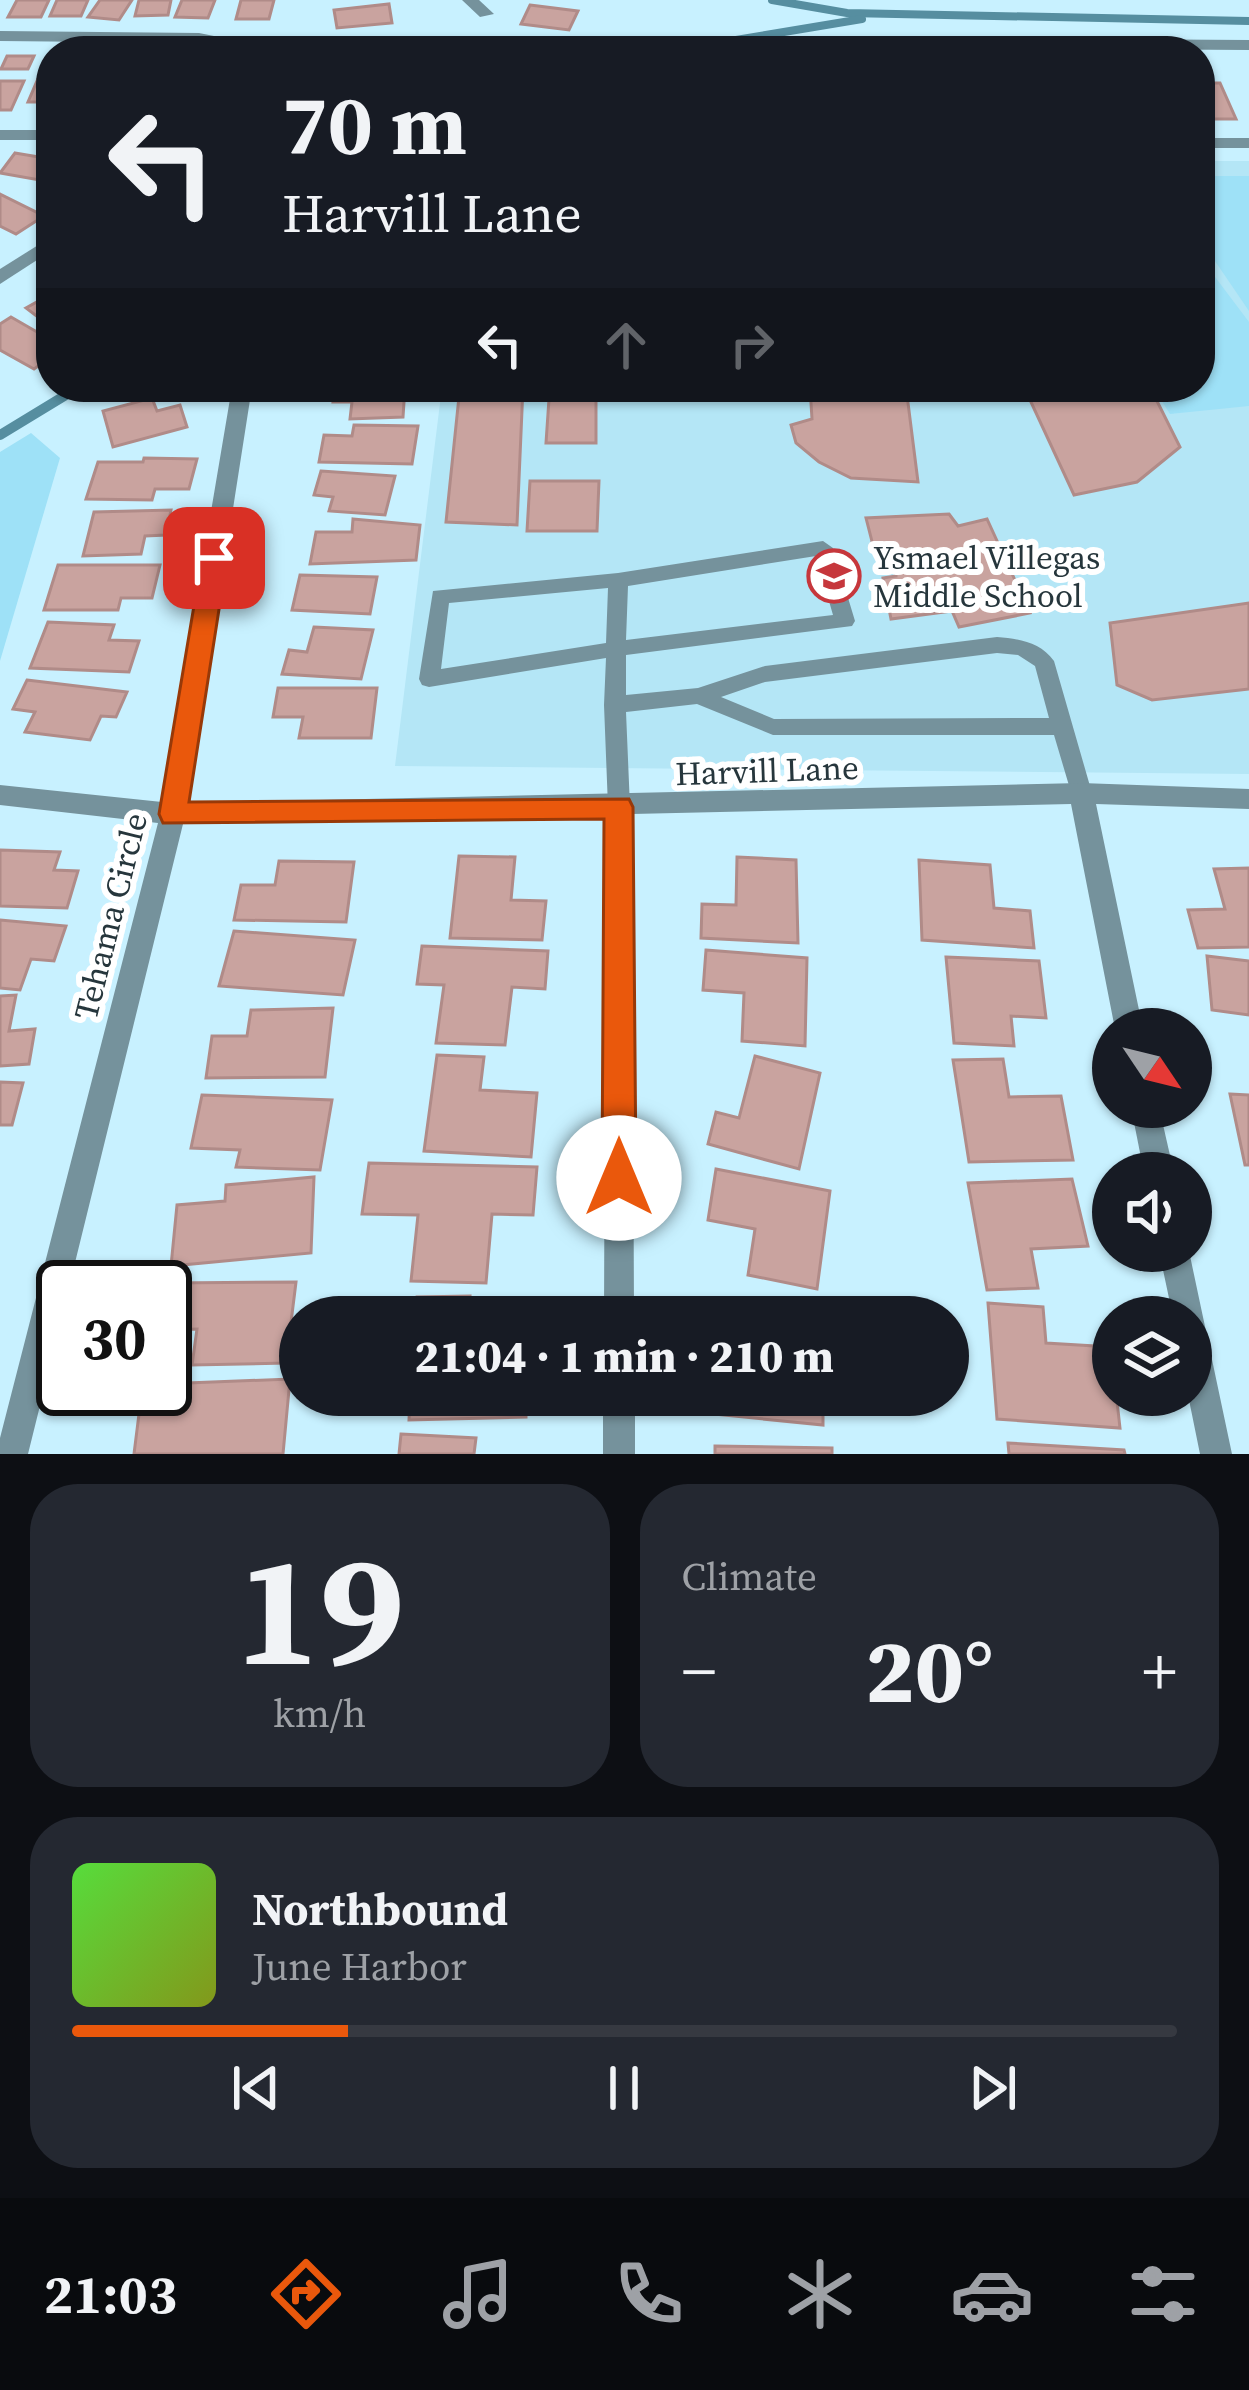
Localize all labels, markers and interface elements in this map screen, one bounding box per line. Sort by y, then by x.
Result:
text: 70 m [282,67,467,182]
icon: left [84,84,240,240]
text: Harvill Lane [282,176,582,250]
icon: left [467,312,533,378]
icon: ahead [593,312,659,378]
icon: right [719,312,785,378]
pin [163,507,265,609]
icon: arrive [181,525,247,591]
place label: Ysmael Villegas Middle School [873,535,1100,618]
school or university icon: Ysmael Villegas Middle School [806,548,862,604]
street label: Harvill Lane [675,745,859,796]
street label: Tehama Circle [63,808,158,1024]
north arrow [1092,1008,1212,1128]
map controls [1092,1008,1212,1416]
position arrow [556,1115,682,1241]
button: sound [1092,1152,1212,1272]
speed limit sign: 30 [36,1260,192,1416]
button: layers [1092,1296,1212,1416]
text: 21:04 · 1 min · 210 m [414,1325,834,1387]
text: 19 [235,1502,404,1716]
text: Climate [682,1550,817,1603]
text: 20° [865,1609,994,1732]
text: − [682,1626,716,1716]
text: + [1142,1626,1177,1716]
text: km/h [273,1687,366,1740]
text: Northbound [252,1878,508,1940]
text: June Harbor [252,1940,467,1993]
icon: previous [223,2055,289,2121]
icon: pause [591,2055,657,2121]
icon: next [960,2055,1026,2121]
icon: directions [264,2252,348,2336]
icon: music [436,2252,520,2336]
icon: phone [607,2252,691,2336]
icon: climate [778,2252,862,2336]
icon: car [950,2252,1034,2336]
icon: filters [1121,2252,1205,2336]
text: 21:03 [44,2257,177,2331]

